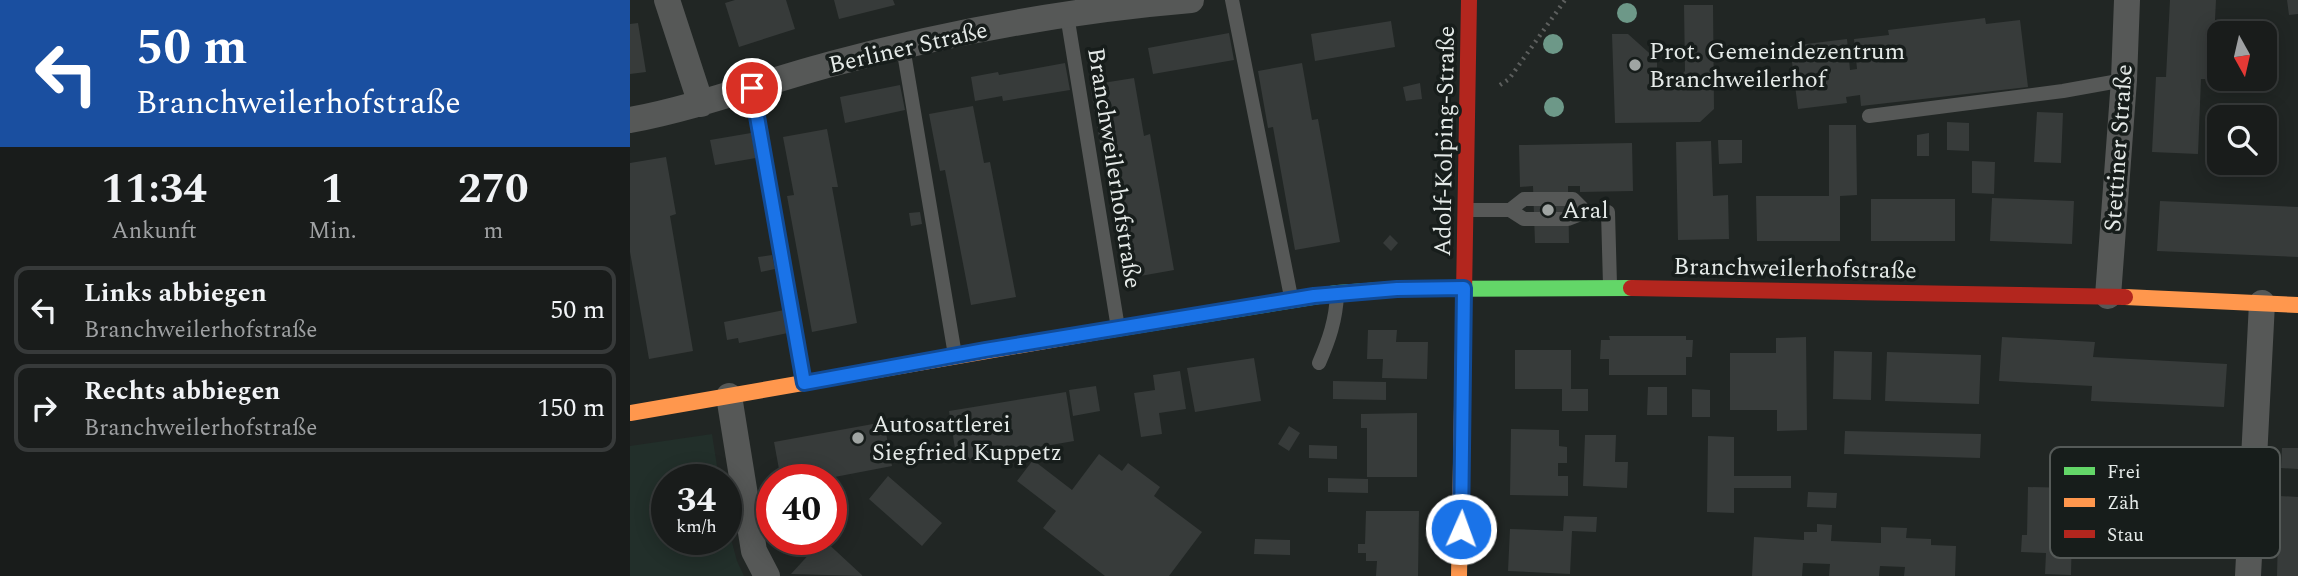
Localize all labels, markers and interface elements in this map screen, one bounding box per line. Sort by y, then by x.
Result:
text: 50 m [136,11,247,86]
street label: Berliner Straße [825,12,991,84]
north arrow [2207,21,2277,91]
map controls [2207,21,2277,175]
street label: Adolf-Kolping-Straße [1425,25,1465,257]
icon: left [21,28,112,119]
place label: Prot. Gemeindezentrum Branchweilerhof [1649,34,1905,98]
street label: Branchweilerhofstraße [1077,45,1151,291]
marker: Prot. Gemeindezentrum Branchweilerhof [1627,57,1643,73]
pin [722,58,782,118]
street label: Stettiner Straße [2095,63,2143,233]
icon: arrive [733,69,771,107]
text: Branchweilerhofstraße [136,79,461,128]
button: search [2207,105,2277,175]
text: 11:34 [101,158,207,221]
text: 1 [321,158,344,221]
text: 270 [458,158,529,221]
place label: Aral [1562,193,1608,229]
marker: Aral [1540,202,1556,218]
text: Ankunft [111,214,197,249]
text: Min. [308,214,357,249]
text: m [483,214,503,249]
street label: Branchweilerhofstraße [1673,249,1917,289]
text: Links abbiegen [84,273,267,313]
text: 50 m [550,290,605,330]
icon: left [25,291,63,329]
text: Branchweilerhofstraße [84,313,317,348]
text: Rechts abbiegen [84,371,280,411]
text: 150 m [537,388,605,428]
icon: right [25,389,63,427]
place label: Autosattlerei Siegfried Kuppetz [872,407,1062,471]
text: Branchweilerhofstraße [84,411,317,446]
marker: Autosattlerei Siegfried Kuppetz [850,430,866,446]
legend [2050,447,2280,558]
text: Frei [2107,458,2141,487]
speed limit sign: 40 [756,464,847,555]
text: 34 [677,474,716,527]
text: Zäh [2107,489,2140,518]
position arrow [1424,492,1498,566]
text: km/h [676,513,717,540]
text: Stau [2107,521,2144,550]

